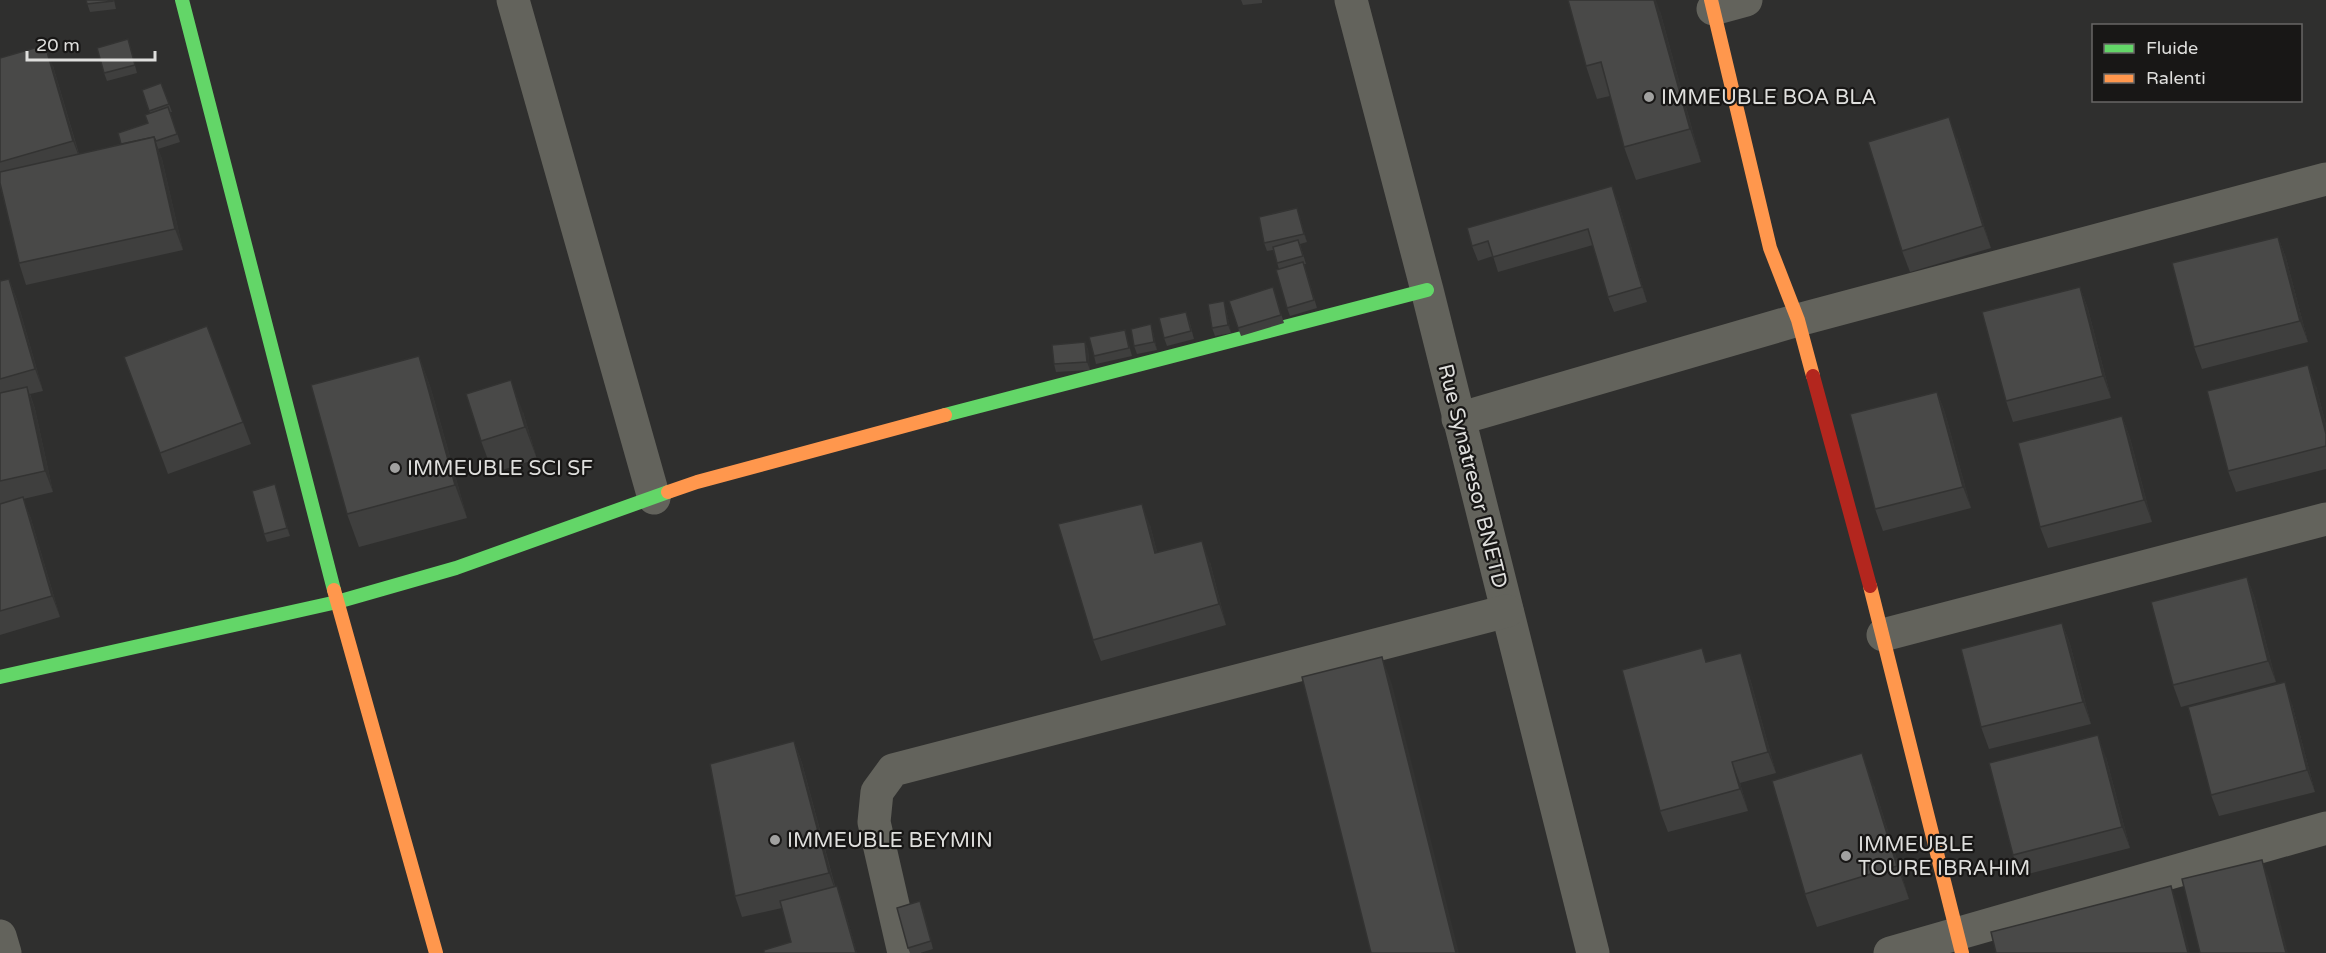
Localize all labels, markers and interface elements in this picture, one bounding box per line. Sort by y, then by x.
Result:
scale bar [27,24,154,62]
legend [2092,24,2302,102]
text: 20 m [36,34,80,56]
text: Fluide [2146,37,2198,59]
text: Ralenti [2146,67,2206,89]
place label: IMMEUBLE BOA BLA [1661,85,1877,110]
marker: IMMEUBLE BOA BLA [1642,90,1656,104]
street label: Rue Synatresor BNETD [1433,361,1513,591]
place label: IMMEUBLE SCI SF [407,456,593,481]
marker: IMMEUBLE SCI SF [388,461,402,475]
place label: IMMEUBLE BEYMIN [787,828,993,853]
place label: IMMEUBLE TOURE IBRAHIM [1858,832,2030,881]
marker: IMMEUBLE BEYMIN [768,833,782,847]
marker: IMMEUBLE TOURE IBRAHIM [1839,849,1853,863]

